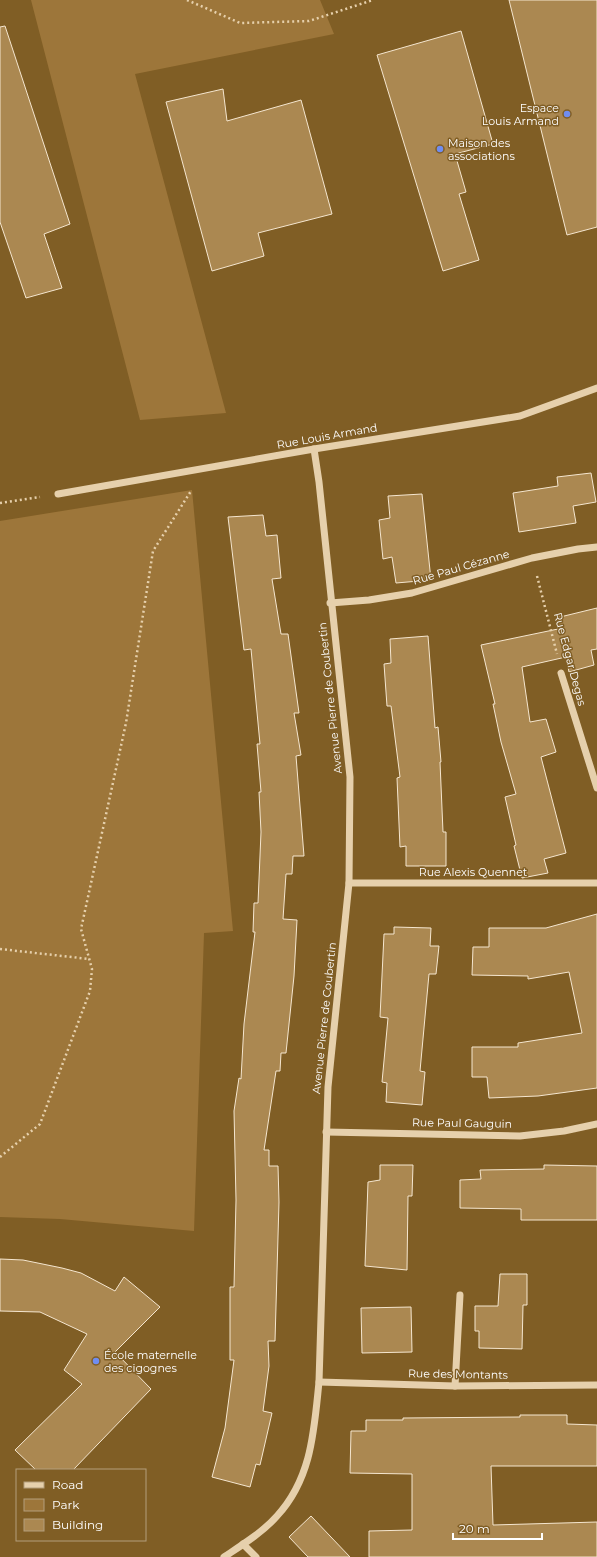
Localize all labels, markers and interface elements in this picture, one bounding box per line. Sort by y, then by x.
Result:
place label: Espace Louis Armand [482,101,559,128]
marker: Espace Louis Armand [562,109,572,119]
place label: Maison des associations [448,136,515,163]
marker: Maison des associations [435,144,445,154]
street label: Rue Louis Armand [276,420,378,452]
street label: Rue Paul Cézanne [411,546,511,588]
street label: Rue Edgar Degas [551,611,589,708]
street label: Avenue Pierre de Coubertin [315,621,345,775]
street label: Rue Alexis Quennet [419,865,528,879]
street label: Avenue Pierre de Coubertin [309,941,339,1095]
street label: Rue Paul Gauguin [412,1115,512,1131]
place label: École maternelle des cigognes [104,1348,197,1375]
marker: École maternelle des cigognes [91,1356,101,1366]
street label: Rue des Montants [408,1366,509,1382]
legend [16,1469,146,1541]
text: Road [52,1477,83,1492]
text: Park [52,1497,80,1512]
scale bar [453,1515,542,1541]
text: Building [52,1517,103,1532]
text: 20 m [459,1521,490,1536]

